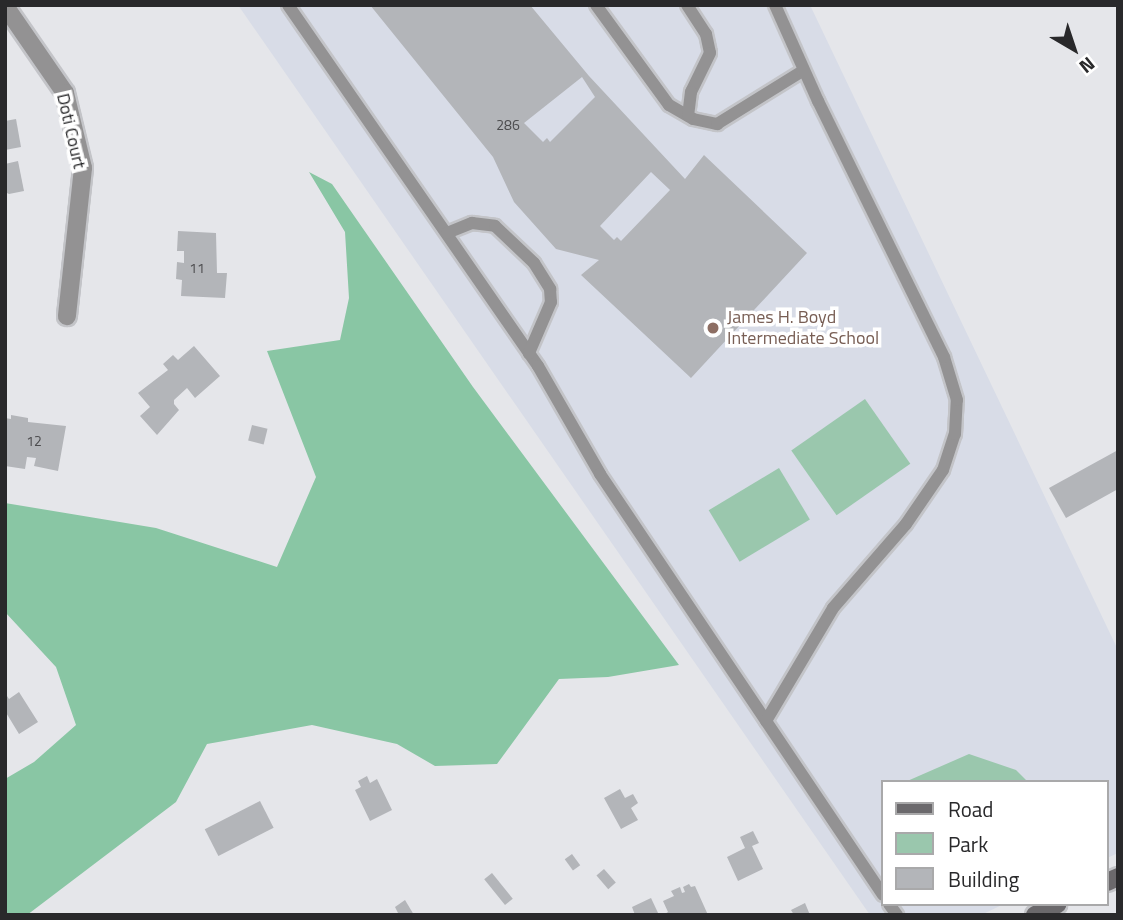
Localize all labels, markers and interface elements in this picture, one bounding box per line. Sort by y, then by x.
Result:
north arrow [1039,14,1109,84]
text: N [1073,50,1102,81]
street label: Doti Court [52,91,90,171]
house number: 286 [496,117,520,133]
house number: 11 [189,260,205,276]
place label: James H. Boyd Intermediate School [727,307,879,350]
marker: James H. Boyd Intermediate School [705,320,721,336]
house number: 12 [26,433,42,449]
legend [881,780,1109,906]
text: Road [948,793,993,825]
text: Park [948,828,988,860]
text: Building [948,863,1019,895]

